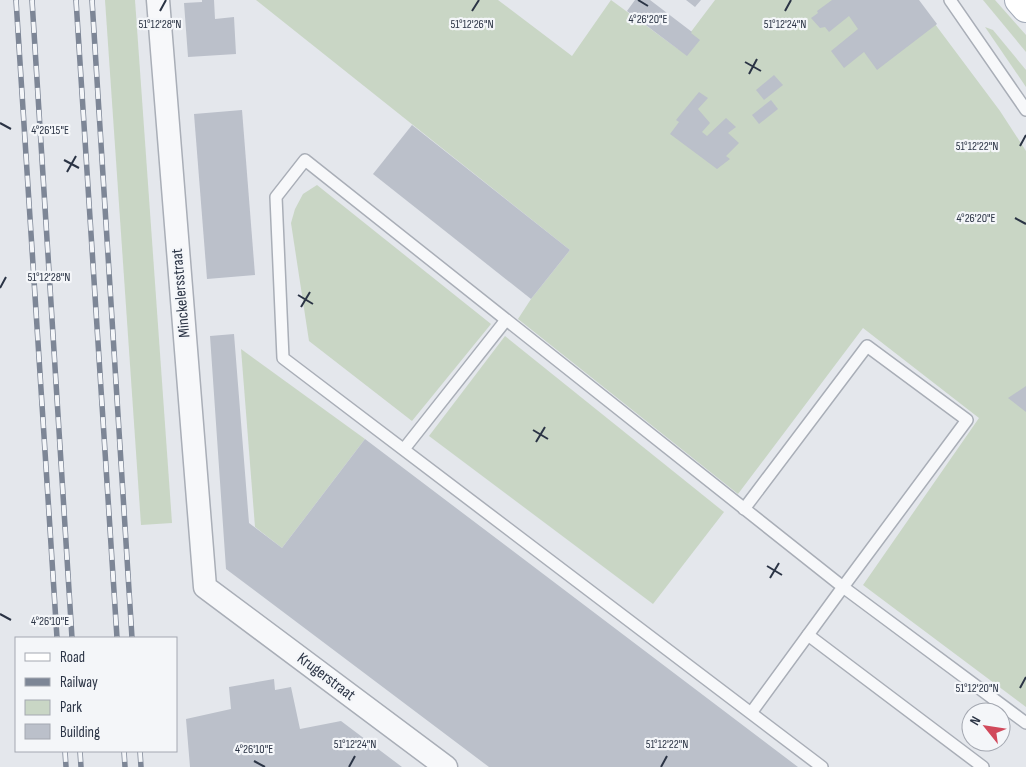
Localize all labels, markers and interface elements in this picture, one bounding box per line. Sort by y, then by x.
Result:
text: 4°26'20"E [629,12,668,27]
text: 51°12'28"N [139,17,181,32]
text: 51°12'26"N [450,17,494,32]
text: 51°12'24"N [764,17,806,32]
text: 4°26'15"E [31,123,69,138]
text: 51°12'22"N [956,139,998,154]
text: 4°26'20"E [957,211,996,226]
street label: Minckelersstraat [168,247,194,338]
text: 51°12'28"N [28,270,70,285]
text: 4°26'10"E [31,614,69,629]
legend [15,637,178,752]
text: Road [60,648,85,667]
street label: Krugerstraat [293,649,359,705]
text: Railway [60,673,98,692]
text: 51°12'20"N [955,681,999,696]
text: Park [60,698,82,717]
north arrow [961,702,1011,752]
text: N [966,713,984,728]
text: Building [60,723,100,742]
text: 51°12'24"N [334,737,376,752]
text: 51°12'22"N [646,737,688,752]
text: 4°26'10"E [235,742,273,757]

